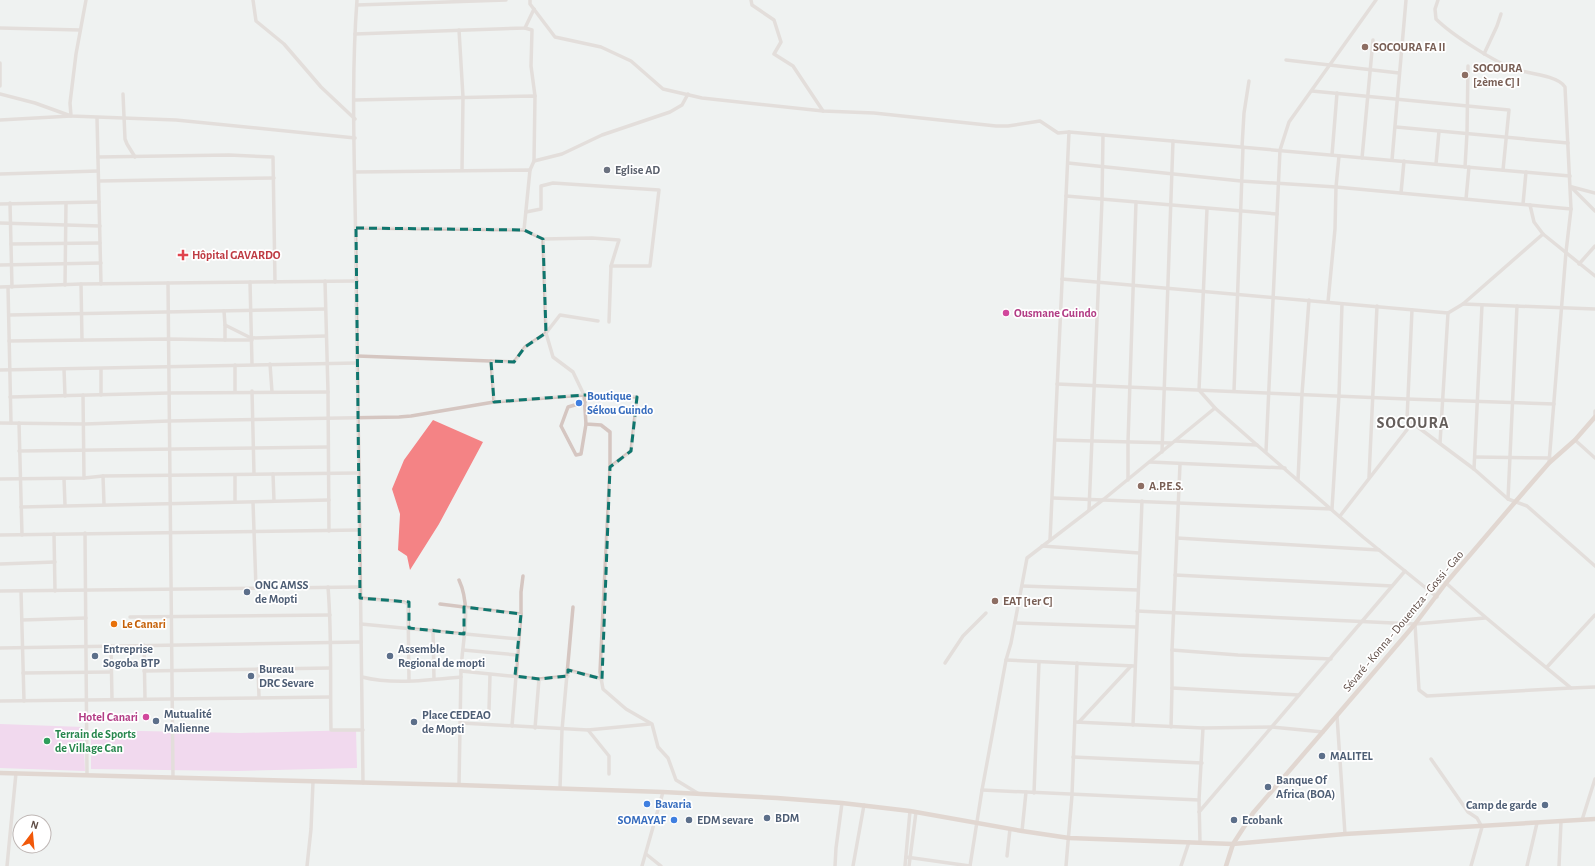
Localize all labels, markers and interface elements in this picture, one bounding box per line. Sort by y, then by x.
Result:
place label: SOCOURA FA II [1373,41,1446,53]
marker: SOCOURA FA II [1360,42,1370,52]
place label: SOCOURA [2ème C] I [1473,62,1523,88]
marker: SOCOURA [2ème C] I [1460,70,1470,80]
place label: Eglise AD [615,164,660,176]
marker: Eglise AD [602,165,612,175]
marker: Hôpital GAVARDO [177,249,189,261]
place label: Hôpital GAVARDO [192,249,281,261]
place label: Ousmane Guindo [1014,307,1097,319]
marker: Ousmane Guindo [1001,308,1011,318]
place label: Boutique Sékou Guindo [587,390,653,416]
marker: Boutique Sékou Guindo [574,398,584,408]
district label: SOCOURA [1376,415,1450,431]
place label: A.P.E.S. [1149,480,1184,492]
marker: A.P.E.S. [1136,481,1146,491]
street label: Sévaré - Konna - Douentza - Gossi - Gao [1341,548,1466,694]
place label: ONG AMSS de Mopti [255,579,309,605]
marker: ONG AMSS de Mopti [242,587,252,597]
place label: EAT [1er C] [1003,595,1053,607]
marker: EAT [1er C] [990,596,1000,606]
place label: Le Canari [122,618,166,630]
marker: Le Canari [109,619,119,629]
place label: Entreprise Sogoba BTP [103,643,160,669]
place label: Assemble Regional de mopti [398,643,485,669]
marker: Entreprise Sogoba BTP [90,651,100,661]
marker: Assemble Regional de mopti [385,651,395,661]
place label: Bureau DRC Sevare [259,663,314,689]
marker: Bureau DRC Sevare [246,671,256,681]
place label: Mutualité Malienne [164,708,212,734]
place label: Place CEDEAO de Mopti [422,709,491,735]
place label: Hotel Canari [78,711,138,723]
marker: Hotel Canari [141,712,151,722]
marker: Mutualité Malienne [151,716,161,726]
marker: Place CEDEAO de Mopti [409,717,419,727]
place label: Terrain de Sports de Village Can [55,728,136,754]
marker: Terrain de Sports de Village Can [42,736,52,746]
place label: MALITEL [1330,750,1374,762]
marker: MALITEL [1317,751,1327,761]
place label: Banque Of Africa (BOA) [1276,774,1335,801]
marker: Banque Of Africa (BOA) [1263,782,1273,792]
place label: Bavaria [655,798,692,810]
marker: Bavaria [642,799,652,809]
place label: Camp de garde [1466,799,1537,811]
marker: Camp de garde [1540,800,1550,810]
place label: BDM [775,812,799,824]
marker: BDM [762,813,772,823]
north arrow [12,814,52,854]
place label: SOMAYAF [618,814,667,826]
place label: EDM sevare [697,814,754,826]
place label: Ecobank [1242,814,1283,826]
marker: SOMAYAF [669,815,679,825]
marker: EDM sevare [684,815,694,825]
marker: Ecobank [1229,815,1239,825]
text: N [29,819,40,831]

